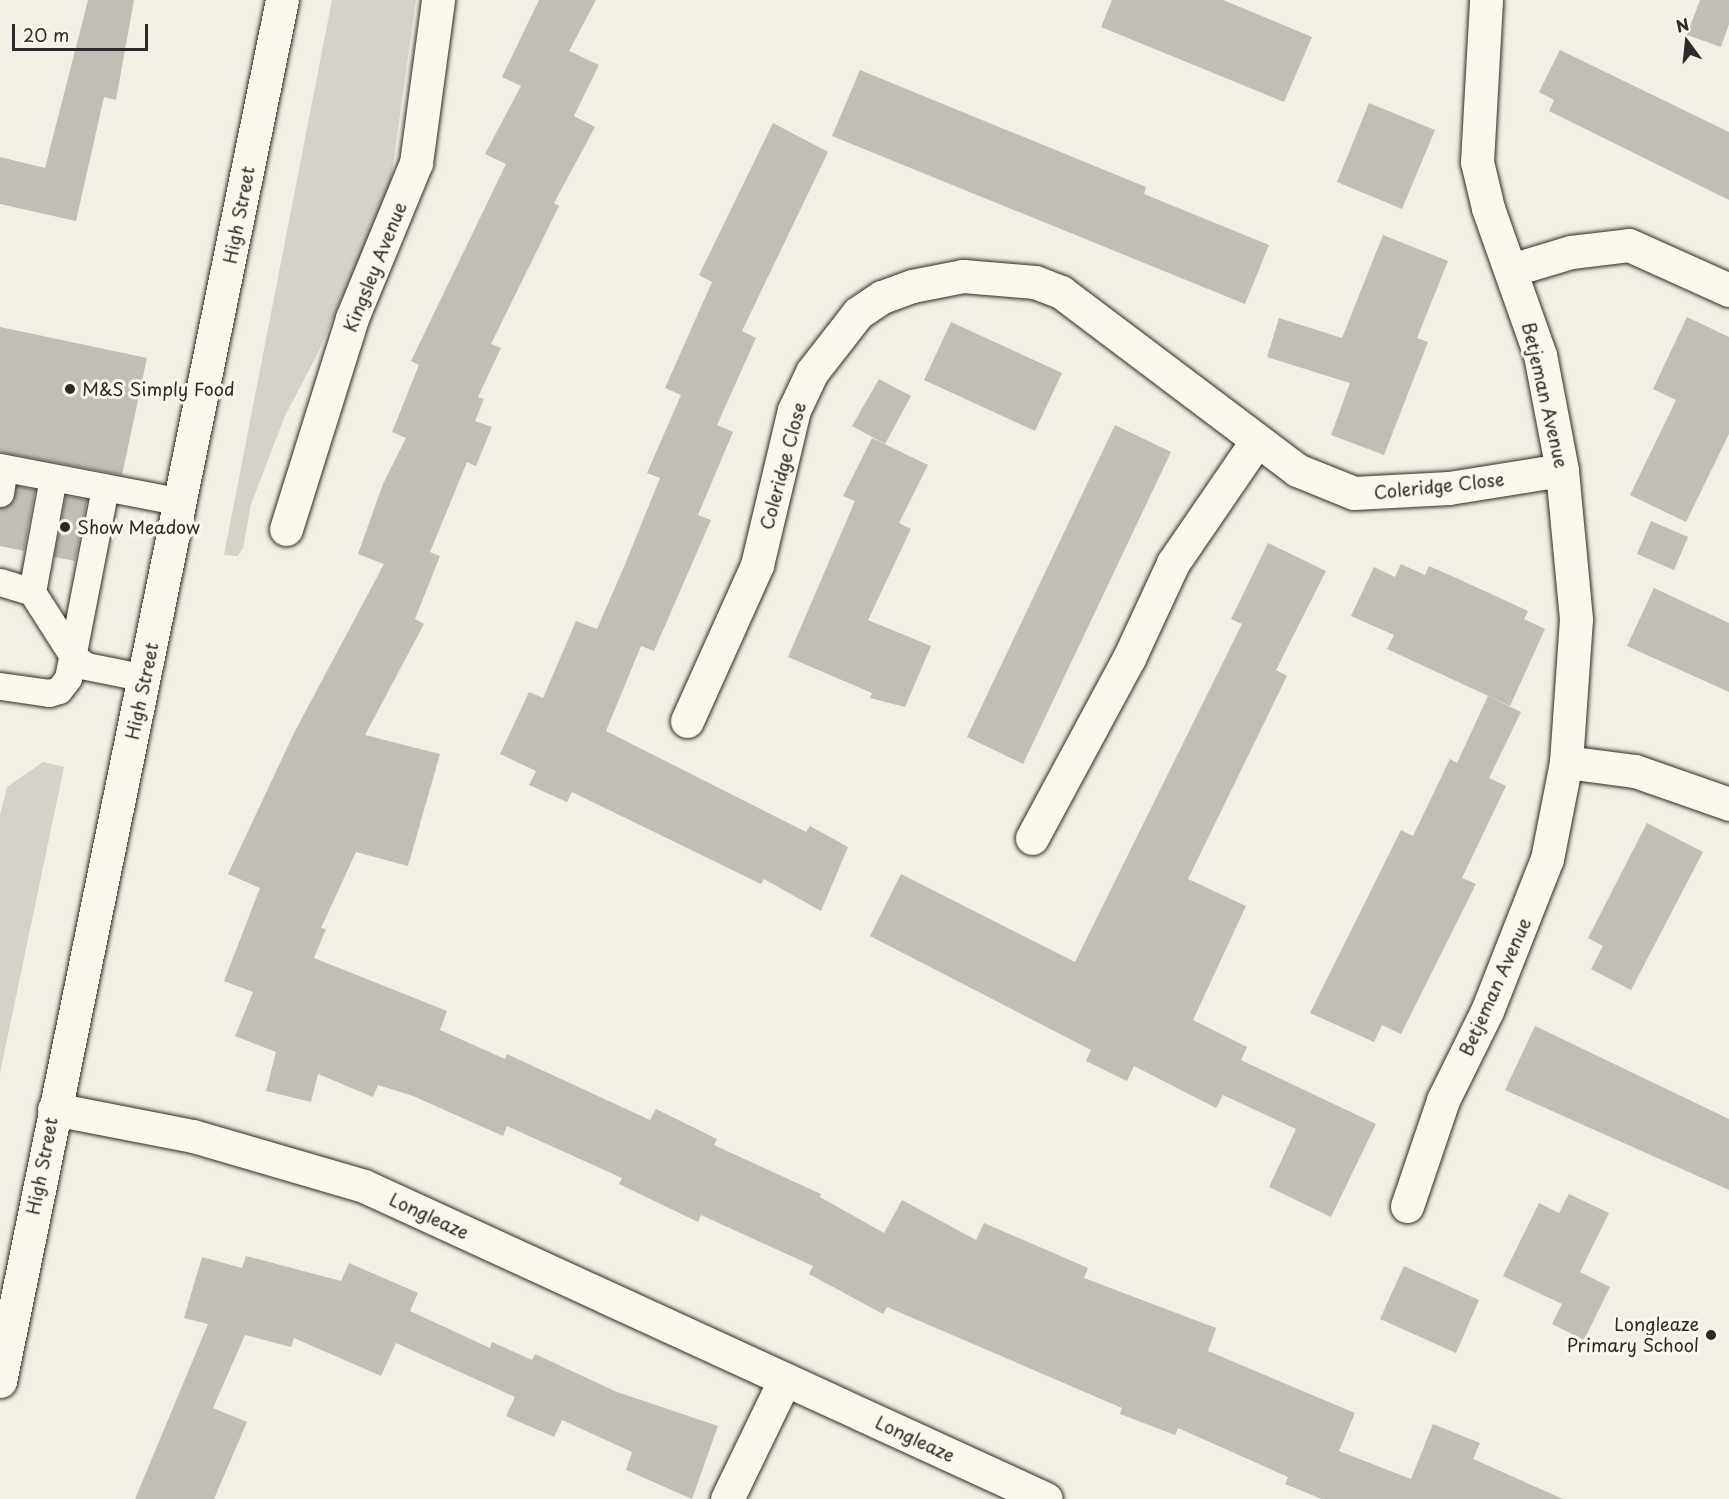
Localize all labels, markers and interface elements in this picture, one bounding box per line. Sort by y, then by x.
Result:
text: N [1673,11,1692,38]
scale bar [15,12,152,50]
north arrow [1657,12,1717,72]
text: 20 m [23,21,69,48]
street label: High Street [219,164,259,266]
street label: Kingsley Avenue [339,199,411,335]
street label: Betjeman Avenue [1518,320,1572,470]
place label: M&S Simply Food [82,378,234,400]
marker: M&S Simply Food [63,382,77,396]
street label: Coleridge Close [755,399,811,533]
street label: Coleridge Close [1372,468,1506,504]
place label: Show Meadow [77,516,202,538]
marker: Show Meadow [58,520,72,534]
street label: High Street [121,640,163,742]
street label: Betjeman Avenue [1455,915,1535,1059]
street label: High Street [22,1115,62,1217]
street label: Longleaze [386,1188,472,1244]
place label: Longleaze Primary School [1566,1314,1699,1356]
marker: Longleaze Primary School [1704,1328,1718,1342]
street label: Longleaze [872,1411,958,1467]

